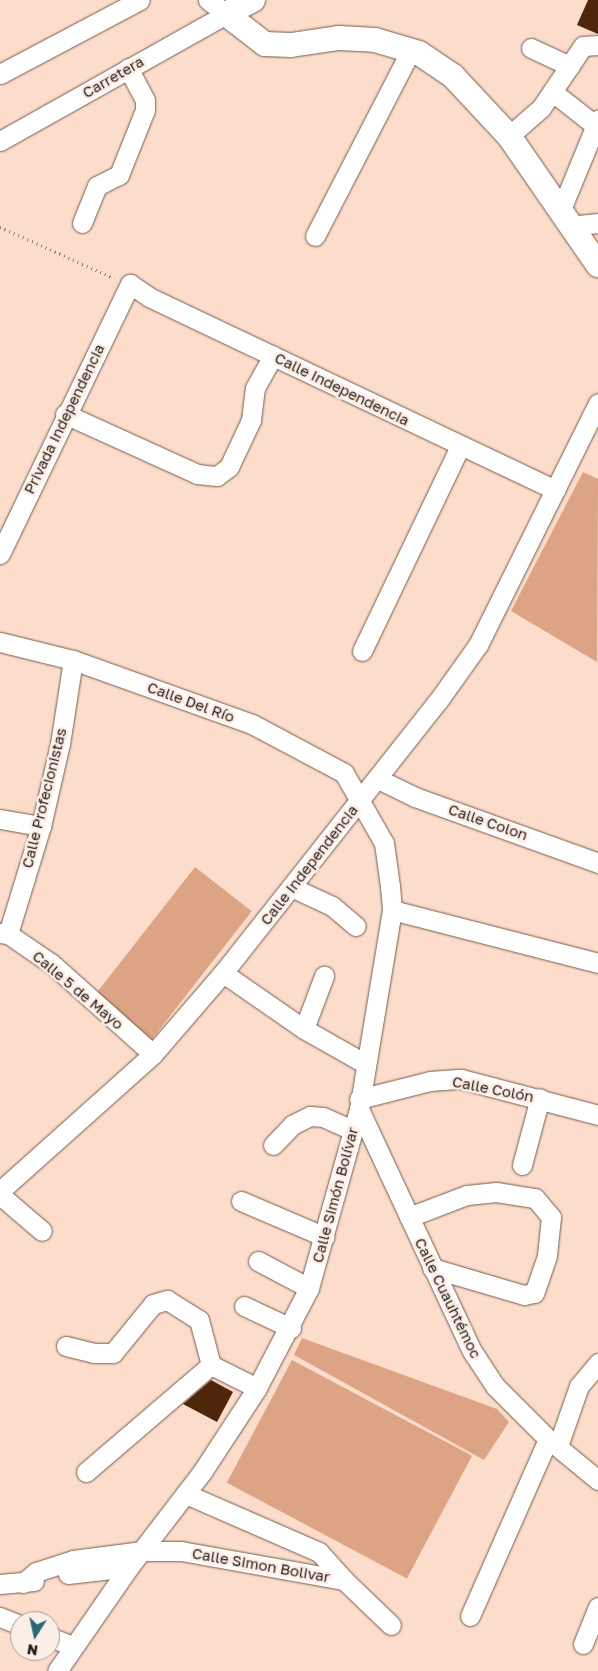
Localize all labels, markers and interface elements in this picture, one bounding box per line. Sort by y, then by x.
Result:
street label: Carretera [79,52,147,102]
street label: Privada Independencia [20,341,108,497]
street label: Calle Independencia [272,349,412,429]
street label: Calle Del Río [145,678,237,726]
street label: Calle Profecionistas [18,726,70,870]
street label: Calle Colon [446,800,530,844]
street label: Calle Independencia [257,801,361,929]
street label: Calle 5 de Mayo [29,947,127,1033]
street label: Calle Colón [451,1072,535,1106]
street label: Calle Simón Bolívar [308,1125,362,1265]
street label: Calle Cuauhtémoc [411,1235,485,1361]
street label: Calle Simon Bolivar [191,1544,331,1586]
north arrow [10,1611,60,1661]
text: N [26,1641,39,1660]

